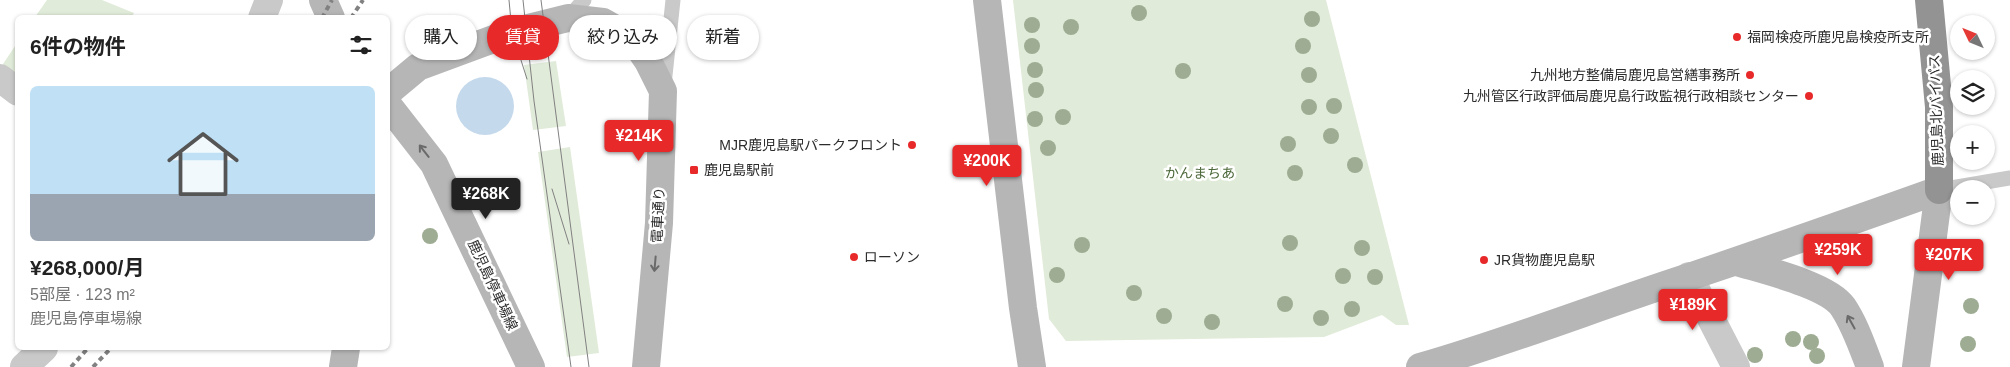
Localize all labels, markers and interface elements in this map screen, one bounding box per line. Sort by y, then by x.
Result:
chip: 購入 [405,15,477,60]
chip: 賃貸 [487,15,559,60]
chip: 絞り込み [569,15,677,60]
chip: 新着 [687,15,759,60]
north arrow [1950,15,1995,60]
map controls [1950,15,1995,225]
place label: 福岡検疫所鹿児島検疫所支所 [1747,29,1929,45]
icon: filters [347,31,375,59]
marker: 福岡検疫所鹿児島検疫所支所 [1731,31,1743,43]
text: 6件の物件 [30,35,126,58]
street label: 鹿児島北バイパス [1926,54,1946,166]
place label: 九州地方整備局鹿児島営繕事務所 [1530,67,1740,83]
marker: 九州地方整備局鹿児島営繕事務所 [1744,69,1756,81]
button: layers [1950,70,1995,115]
place label: 九州管区行政評価局鹿児島行政監視行政相談センター [1463,88,1799,104]
marker: 九州管区行政評価局鹿児島行政監視行政相談センター [1803,90,1815,102]
icon: home [158,119,248,209]
pin: ¥214K [604,120,674,162]
button: + [1950,125,1995,170]
text: ¥214K [615,127,663,144]
place label: MJR鹿児島駅パークフロント [719,137,902,153]
marker: MJR鹿児島駅パークフロント [906,139,918,151]
pin: ¥200K [952,144,1022,187]
one-way arrow [419,145,430,158]
text: ¥200K [963,152,1011,169]
place label: 鹿児島駅前 [704,162,774,178]
marker: 鹿児島駅前 [688,164,700,176]
park label: かんまちあ [1165,165,1235,181]
pin: ¥268K [451,178,521,220]
button: − [1950,180,1995,225]
text: ¥268K [462,185,510,202]
street label: 電車通り [649,187,667,243]
pin: ¥259K [1803,234,1873,276]
street label: 鹿児島停車場線 [465,237,521,333]
pin: ¥207K [1914,238,1984,281]
text: ¥259K [1814,241,1862,258]
text: ¥207K [1925,246,1973,263]
place label: ローソン [864,249,920,265]
marker: ローソン [848,251,860,263]
place label: JR貨物鹿児島駅 [1494,252,1595,268]
marker: JR貨物鹿児島駅 [1478,254,1490,266]
text: ¥268,000/月 [30,256,144,279]
one-way arrow [650,256,660,272]
text: 5部屋 · 123 m² [30,286,135,303]
pin: ¥189K [1658,288,1728,331]
text: ¥189K [1669,296,1717,313]
text: 鹿児島停車場線 [30,310,142,327]
one-way arrow [1846,315,1855,330]

